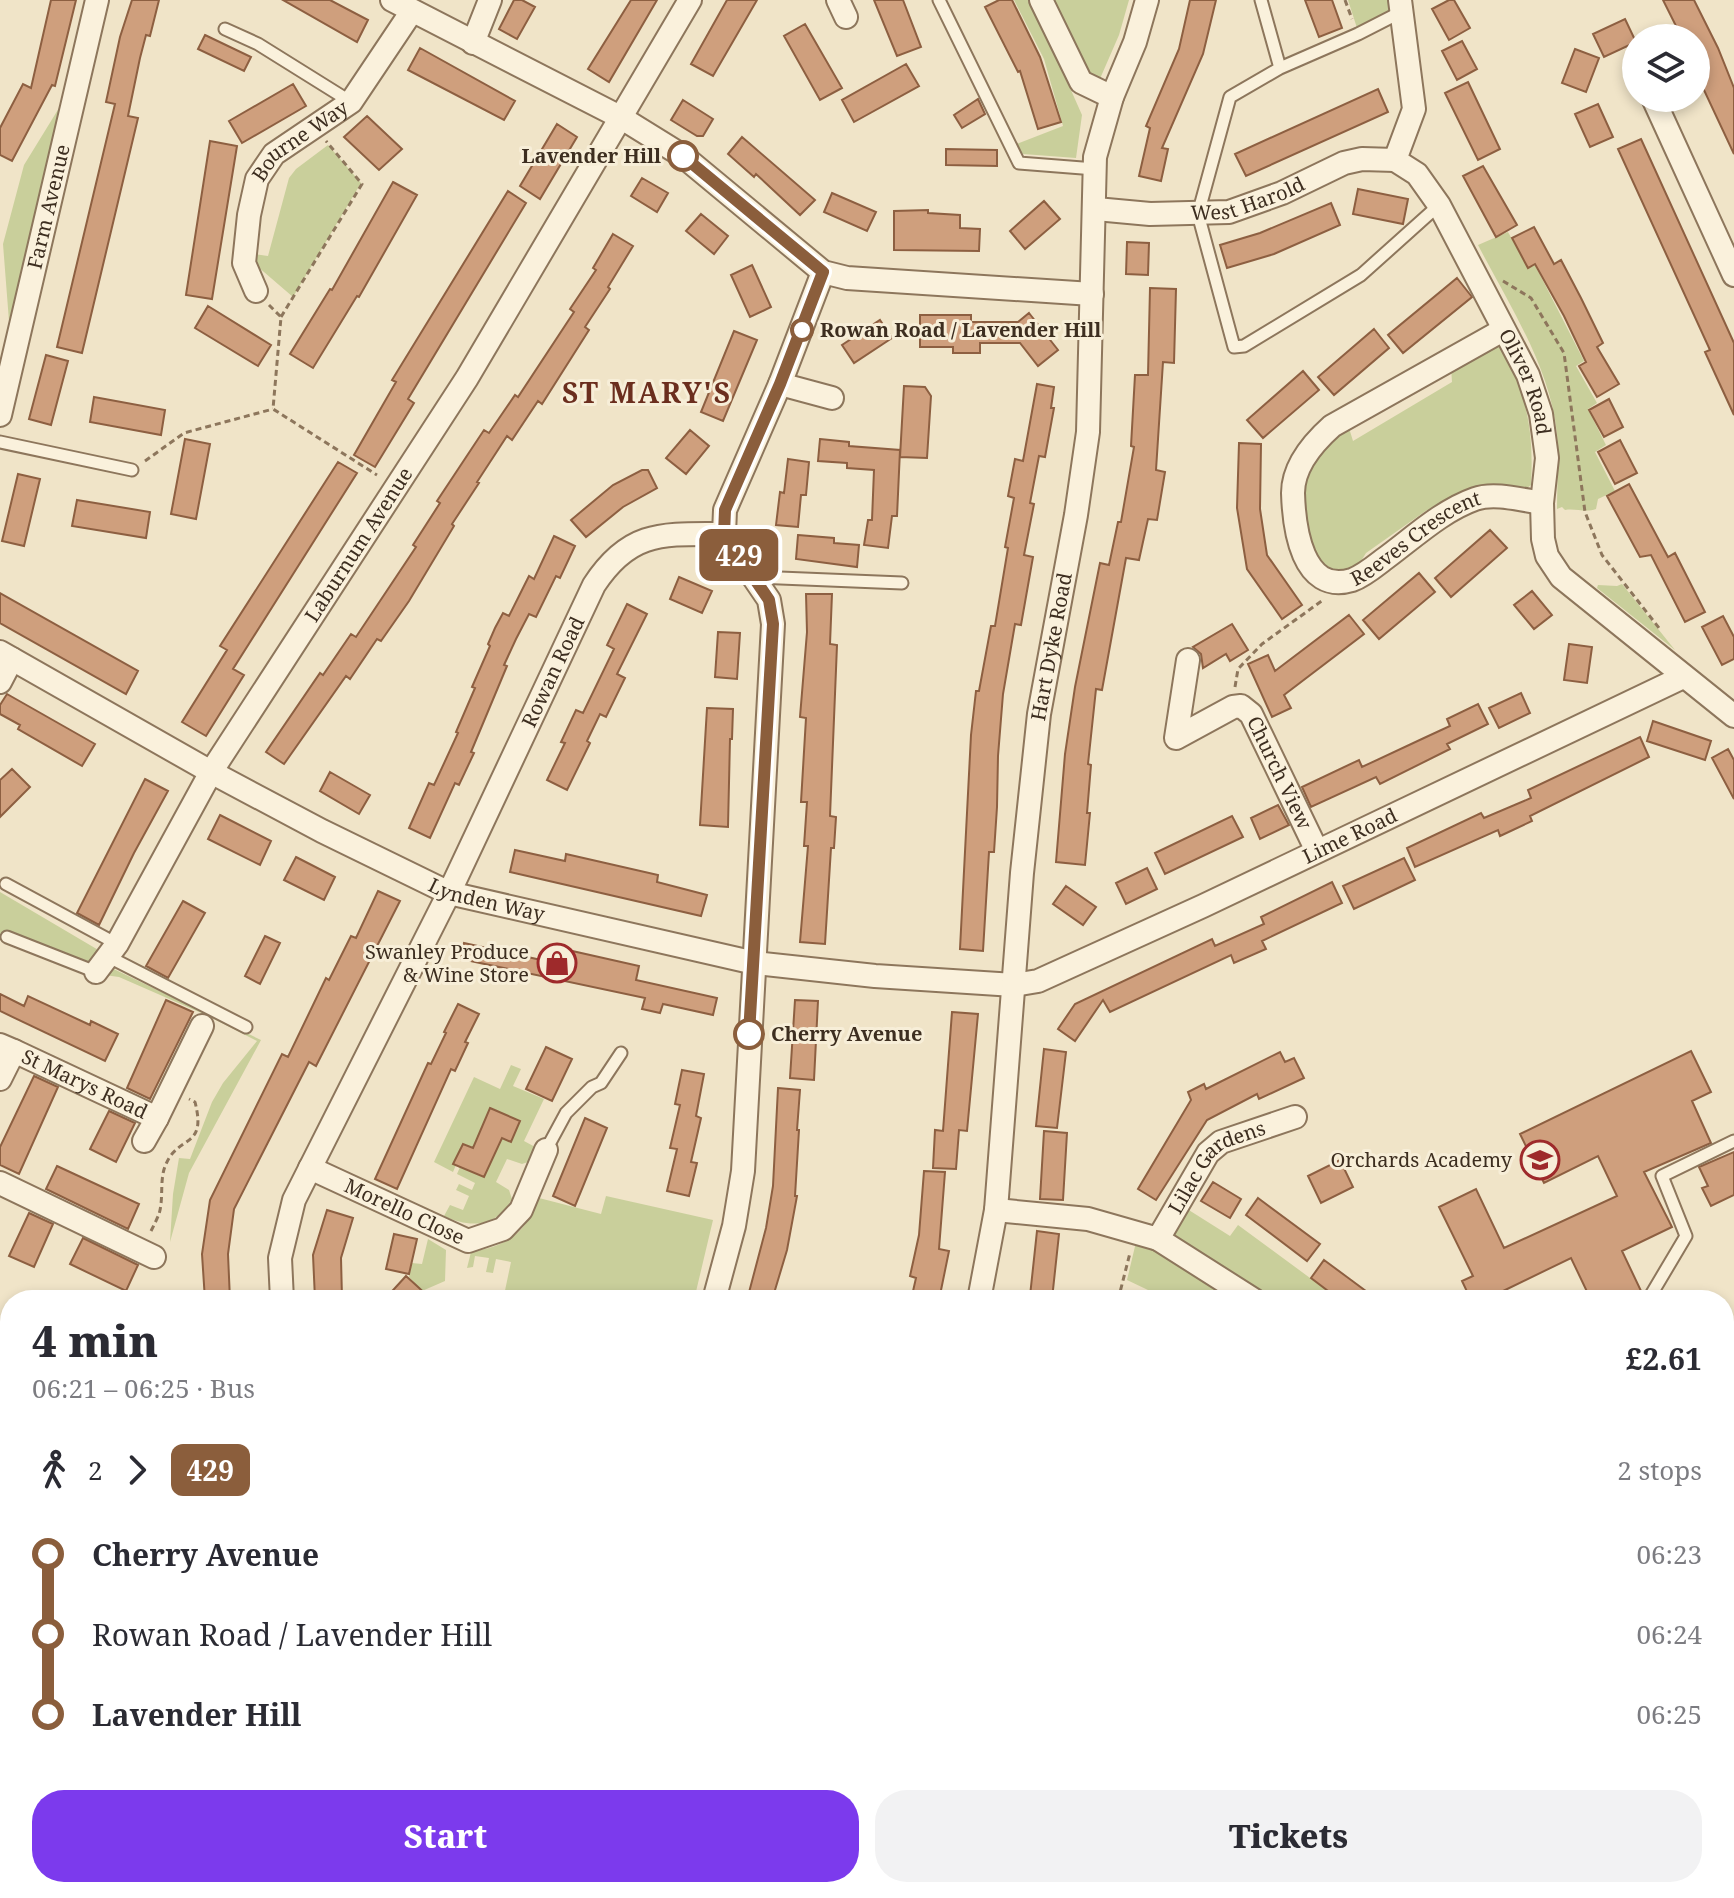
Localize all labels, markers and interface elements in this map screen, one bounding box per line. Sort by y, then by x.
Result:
map controls [1622,24,1710,112]
button: layers [1622,24,1710,112]
street label: Bourne Way [245,93,354,187]
street label: Farm Avenue [21,141,76,272]
marker: Lavender Hill [668,141,698,171]
place label: Lavender Hill [521,142,661,169]
street label: West Harold [1190,170,1309,226]
place label: Rowan Road / Lavender Hill [820,316,1101,343]
marker: Rowan Road / Lavender Hill [791,319,813,341]
street label: Oliver Road [1493,324,1558,436]
district label: ST MARY'S [562,373,732,411]
street label: Laburnum Avenue [298,462,418,627]
street label: Reeves Crescent [1346,484,1484,592]
line badge: 429 [693,529,785,581]
text: 429 [715,536,763,574]
street label: Hart Dyke Road [1024,570,1078,723]
street label: Rowan Road [515,612,590,732]
street label: Church View [1241,712,1319,834]
street label: Lime Road [1298,801,1401,870]
street label: Lynden Way [424,871,548,928]
place label: Swanley Produce & Wine Store [365,938,529,988]
shop icon: Swanley Produce & Wine Store [536,942,578,984]
marker: Cherry Avenue [734,1019,764,1049]
place label: Cherry Avenue [771,1020,922,1047]
street label: St Marys Road [17,1042,152,1125]
street label: Lilac Gardens [1162,1114,1269,1219]
school or university icon: Orchards Academy [1519,1139,1561,1181]
place label: Orchards Academy [1330,1146,1513,1173]
street label: Morello Close [340,1172,469,1251]
text: 4 min [32,1310,158,1370]
text: £2.61 [1626,1338,1702,1379]
text: 06:21 – 06:25 · Bus [32,1370,255,1406]
icon: walk [32,1448,76,1492]
icon: forward [115,1448,159,1492]
text: 429 [187,1451,234,1489]
text: 2 [88,1452,103,1488]
text: 2 stops [1617,1452,1702,1488]
text: Cherry Avenue [92,1534,319,1575]
text: 06:23 [1636,1536,1702,1572]
text: Rowan Road / Lavender Hill [92,1614,492,1655]
text: 06:24 [1636,1616,1702,1652]
text: Lavender Hill [92,1694,301,1735]
text: 06:25 [1636,1696,1702,1732]
button: Start [32,1790,859,1882]
button: Tickets [875,1790,1702,1882]

